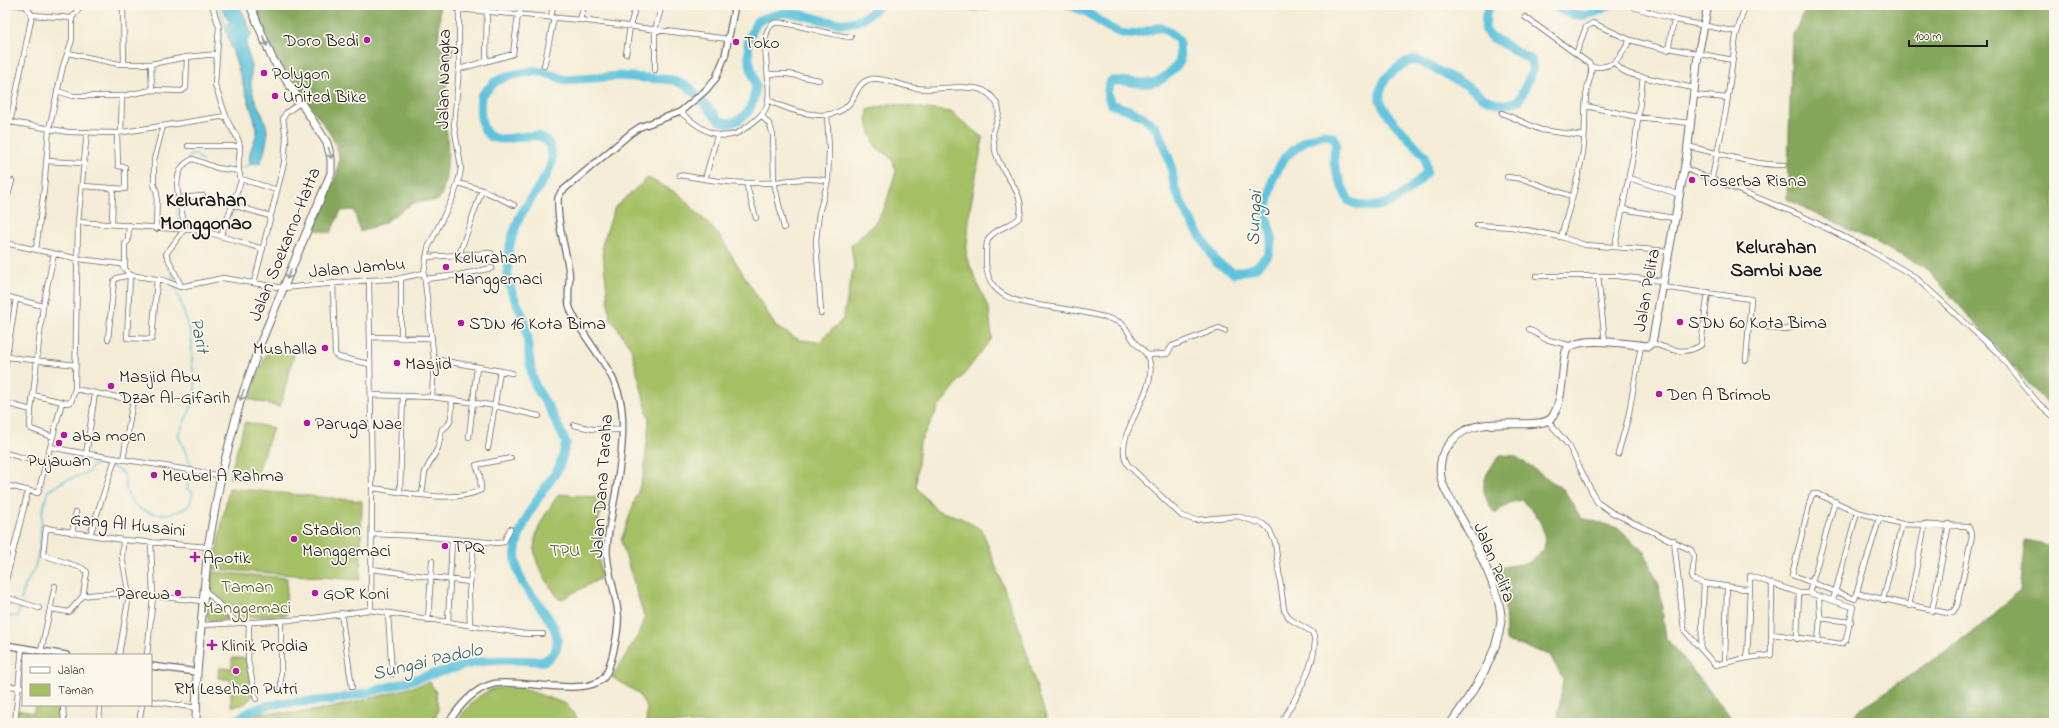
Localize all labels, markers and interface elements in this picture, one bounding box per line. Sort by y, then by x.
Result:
scale bar [1909,22,1987,48]
text: 100 m [1915,28,1942,46]
place label: Doro Bedi [282,29,359,55]
street label: Jalan Nangka [431,29,460,129]
place label: Toko [744,31,780,57]
one-way arrow [262,34,269,46]
marker: Doro Bedi [362,35,372,45]
marker: Toko [731,37,741,47]
place label: Polygon [272,62,330,89]
marker: Polygon [259,68,269,78]
place label: United Bike [283,85,367,111]
marker: United Bike [270,91,280,101]
one-way arrow [326,146,334,159]
street label: Jalan Soekarno-Hatta [243,164,329,326]
place label: Toserba Risna [1700,169,1806,195]
marker: Toserba Risna [1687,175,1697,185]
district label: Kelurahan Monggonao [160,187,252,240]
water label: Sungai [1241,189,1271,246]
district label: Kelurahan Sambi Nae [1730,234,1823,286]
place label: Kelurahan Manggemaci [454,246,543,294]
street label: Jalan Pelita [1628,247,1668,334]
street label: Jalan Jambu [308,252,407,286]
marker: Kelurahan Manggemaci [441,262,451,272]
one-way arrow [284,268,292,280]
place label: SDN 60 Kota Bima [1688,311,1827,337]
place label: SDN 16 Kota Bima [469,312,606,338]
water label: Parit [182,315,216,357]
marker: SDN 60 Kota Bima [1675,317,1685,327]
marker: SDN 16 Kota Bima [456,318,466,328]
place label: Mushalla [253,337,317,363]
marker: Mushalla [320,343,330,353]
place label: Masjid [405,352,452,378]
marker: Masjid [392,358,402,368]
place label: Masjid Abu Dzar Al-Gifarih [118,365,230,412]
marker: Masjid Abu Dzar Al-Gifarih [106,381,116,391]
place label: Den A Brimob [1666,383,1771,409]
one-way arrow [238,389,246,401]
marker: Den A Brimob [1654,389,1664,399]
place label: Paruga Nae [315,412,403,439]
street label: Jalan Dana Taraha [585,413,621,559]
marker: Paruga Nae [302,418,312,428]
place label: aba moen [72,424,146,450]
marker: aba moen [59,430,69,440]
marker: Pujawan [54,438,64,448]
place label: Pujawan [27,449,91,475]
place label: Meubel A Rahma [162,464,284,490]
marker: Meubel A Rahma [149,470,159,480]
street label: Gang Al Husaini [69,507,187,546]
place label: Stadion Manggemaci [302,518,391,566]
street label: Jalan Pelita [1465,519,1521,607]
marker: Stadion Manggemaci [289,534,299,544]
place label: TPQ [453,535,485,561]
park label: TPU [549,539,581,565]
marker: TPQ [440,541,450,551]
place label: Apotik [203,546,251,572]
marker: Apotik [190,552,200,562]
park label: Taman Manggemaci [203,575,291,623]
place label: Parewa [116,582,170,608]
place label: GOR Koni [323,582,389,608]
marker: Parewa [173,588,183,598]
marker: GOR Koni [310,588,320,598]
place label: Klinik Prodia [221,634,308,660]
water label: Sungai Padolo [370,636,487,689]
marker: Klinik Prodia [206,639,218,651]
legend [22,654,152,706]
text: Jalan [58,662,85,680]
marker: RM Lesehan Putri [231,666,241,676]
place label: RM Lesehan Putri [174,677,298,703]
text: Taman [58,682,93,700]

